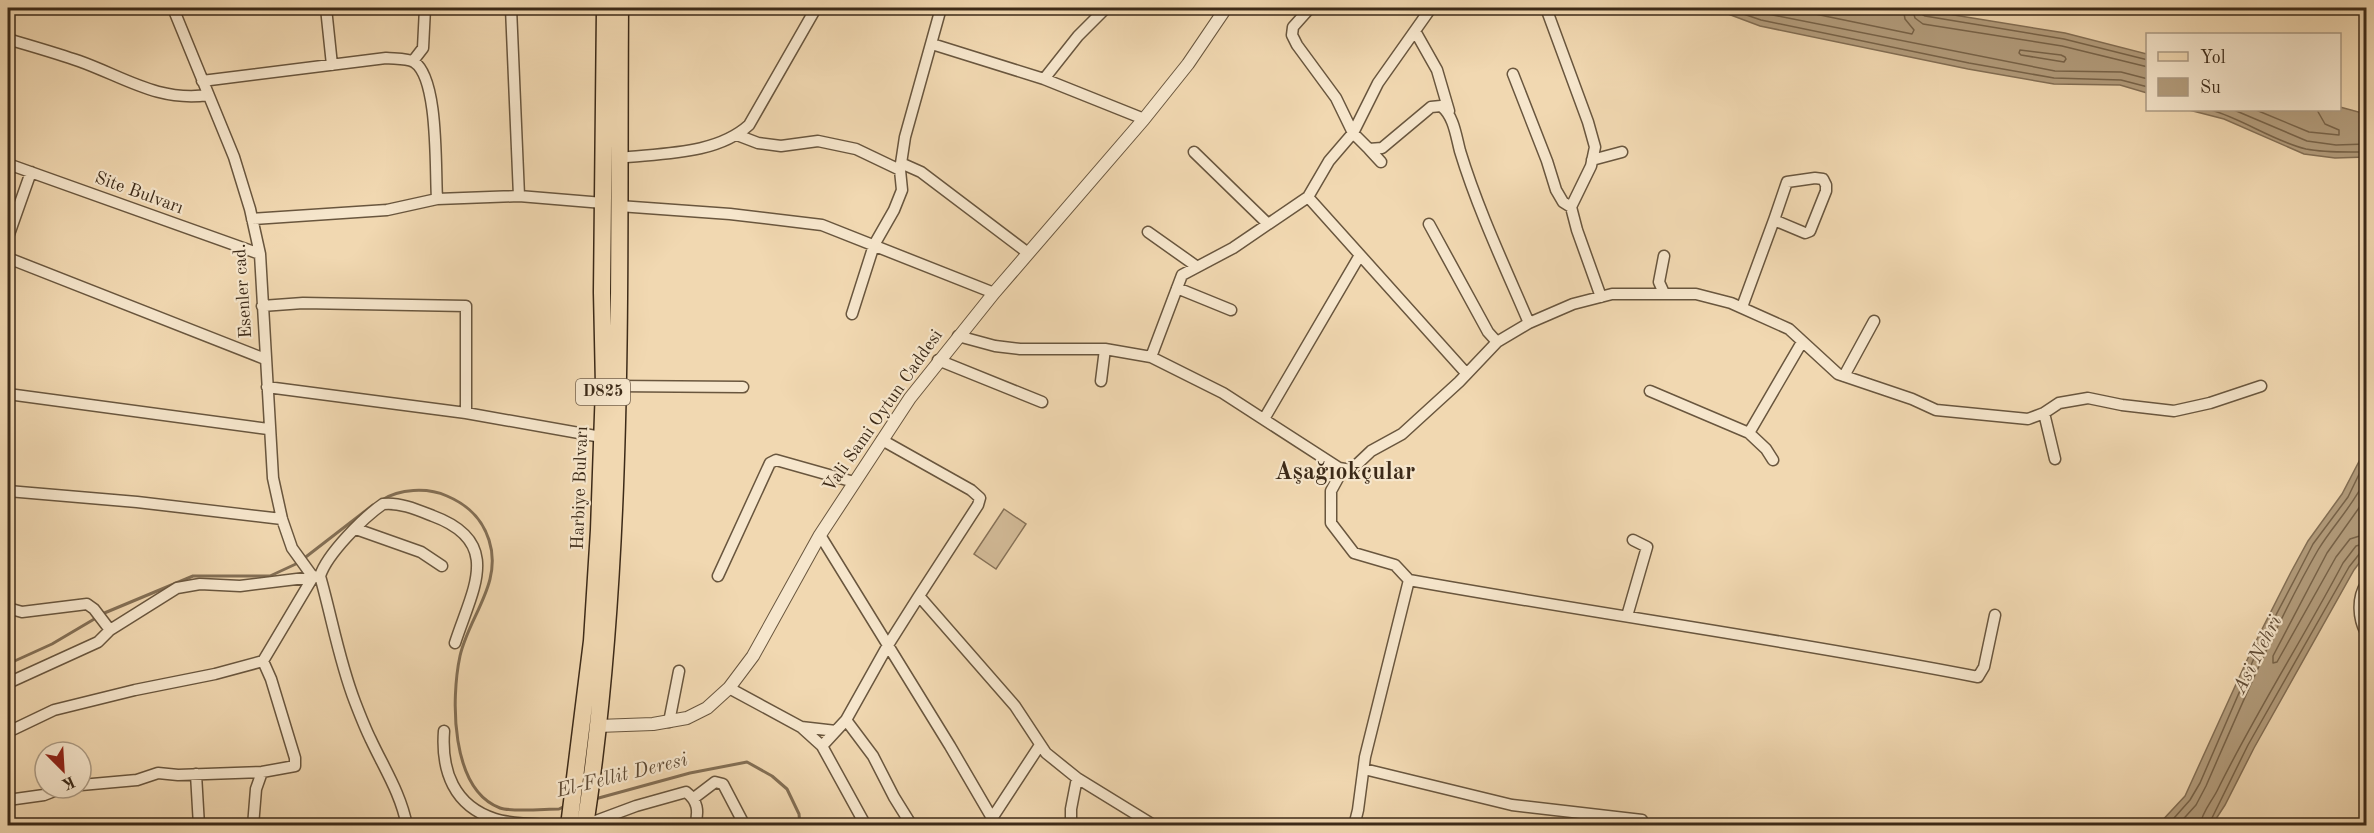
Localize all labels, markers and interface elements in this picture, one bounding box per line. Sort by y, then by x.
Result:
legend [2146,33,2341,111]
text: Yol [2200,49,2226,67]
text: Su [2200,79,2221,97]
street label: Site Bulvarı [92,169,186,217]
street label: Esenler cad. [231,243,255,339]
street label: Vali Sami Oytun Caddesi [820,326,946,496]
road number: D825 [576,379,630,405]
street label: Harbiye Bulvarı [569,426,591,550]
district label: Aşağıokçular [1275,461,1415,485]
water label: Asi Nehri [2229,612,2286,698]
north arrow [33,740,93,800]
water label: El-Fellit Deresi [553,750,690,802]
text: K [59,772,77,792]

